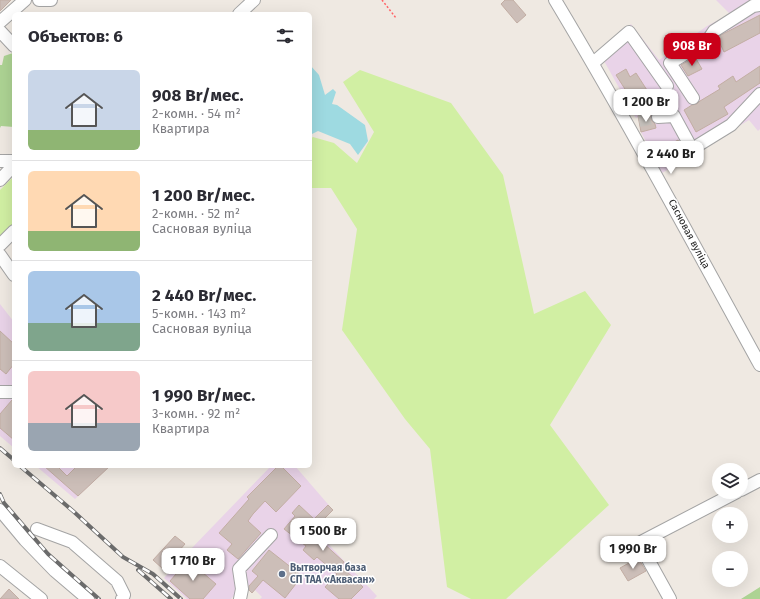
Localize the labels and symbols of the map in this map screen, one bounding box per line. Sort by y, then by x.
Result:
pin: 908 Br [659,33,725,67]
pin: 1 200 Br [605,89,687,123]
pin: 2 440 Br [630,141,712,175]
street label: Сасновая вуліца [666,197,713,271]
pin: 1 500 Br [282,518,364,552]
pin: 1 990 Br [592,536,674,570]
pin: 1 710 Br [152,548,234,582]
place label: Вытворчая база СП ТАА «Аквасан» [290,562,375,586]
marker: Вытворчая база СП ТАА «Аквасан» [277,569,287,579]

